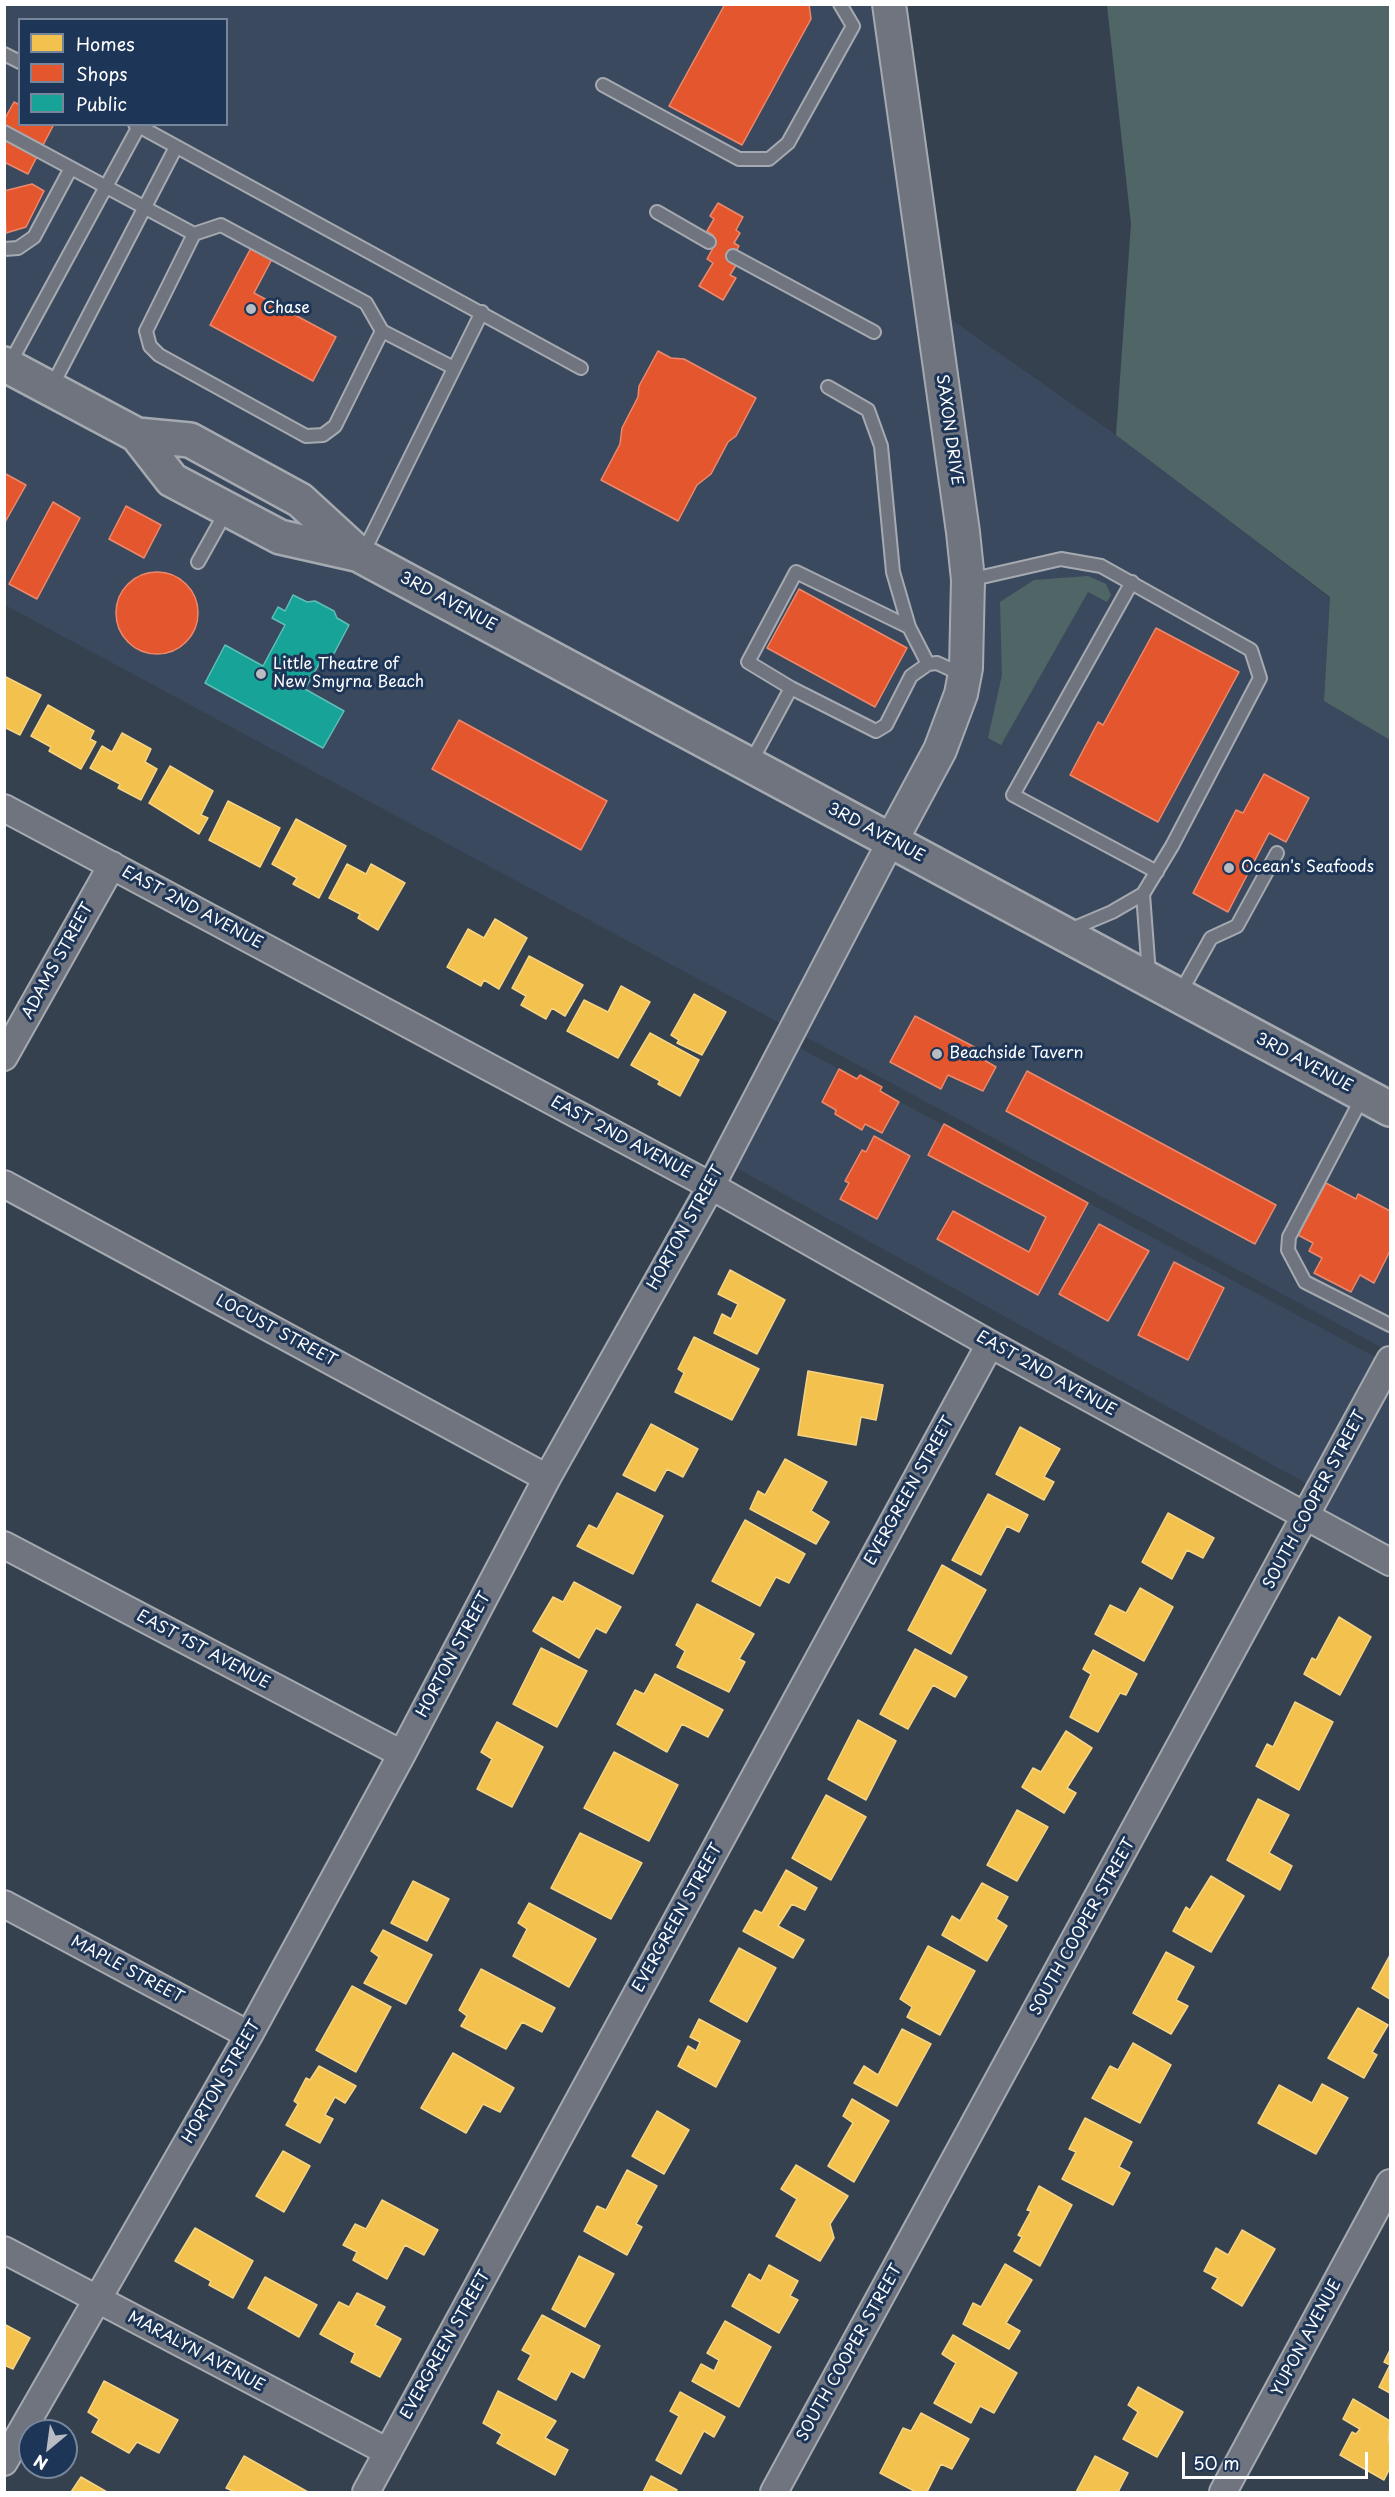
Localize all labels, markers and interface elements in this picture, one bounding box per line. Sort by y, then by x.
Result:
legend [18,18,228,126]
text: Homes [76,30,134,57]
text: Shops [76,60,127,87]
text: Public [76,90,127,117]
place label: Chase [263,299,310,319]
marker: Chase [244,302,258,316]
street label: SAXON DRIVE [932,373,966,487]
street label: 3RD AVENUE [396,568,500,636]
place label: Little Theatre of New Smyrna Beach [273,655,424,693]
marker: Little Theatre of New Smyrna Beach [254,667,268,681]
street label: 3RD AVENUE [824,799,928,867]
place label: Ocean's Seafoods [1241,858,1374,878]
marker: Ocean's Seafoods [1222,861,1236,875]
street label: EAST 2ND AVENUE [118,863,266,953]
street label: ADAMS STREET [18,900,98,1022]
street label: 3RD AVENUE [1252,1029,1356,1097]
place label: Beachside Tavern [949,1044,1083,1064]
marker: Beachside Tavern [930,1047,944,1061]
street label: EAST 2ND AVENUE [547,1093,695,1183]
street label: HORTON STREET [644,1163,728,1293]
street label: LOCUST STREET [212,1291,340,1371]
street label: EAST 2ND AVENUE [973,1328,1119,1420]
street label: SOUTH COOPER STREET [1260,1408,1370,1592]
street label: EVERGREEN STREET [861,1413,959,1569]
street label: HORTON STREET [413,1589,495,1721]
street label: EAST 1ST AVENUE [133,1607,273,1693]
street label: SOUTH COOPER STREET [1026,1835,1140,2019]
street label: EVERGREEN STREET [629,1840,727,1996]
street label: MAPLE STREET [67,1932,187,2008]
street label: HORTON STREET [179,2017,265,2147]
street label: SOUTH COOPER STREET [793,2261,907,2445]
street label: EVERGREEN STREET [397,2267,495,2423]
street label: YUPON AVENUE [1268,2276,1346,2400]
street label: MARALYN AVENUE [124,2308,268,2396]
north arrow [18,2419,78,2479]
scale bar [1185,2440,1371,2478]
text: N [29,2449,52,2477]
text: 50 m [1193,2449,1240,2476]

